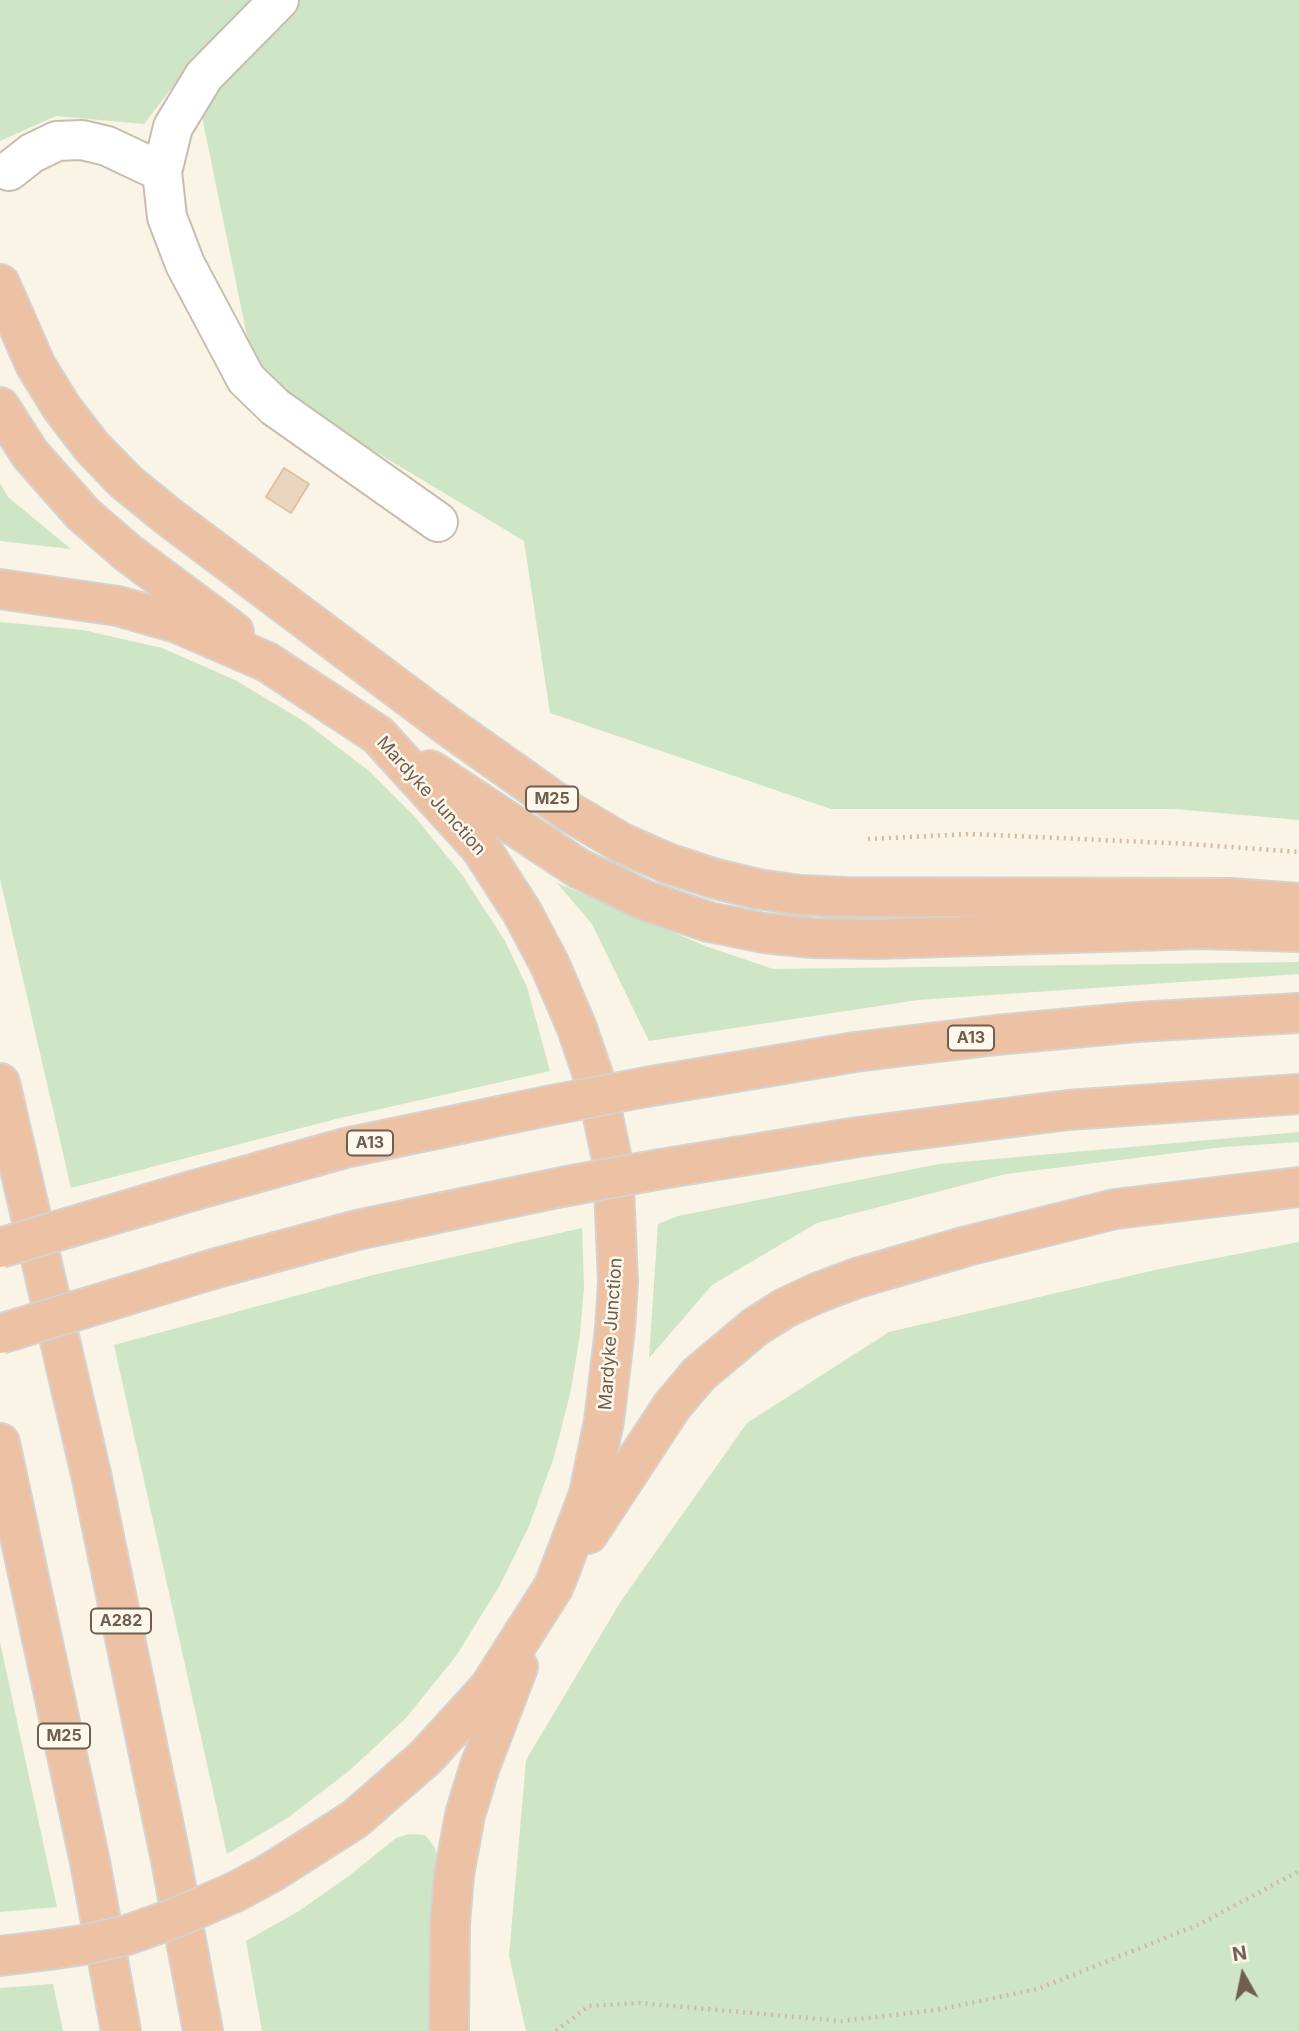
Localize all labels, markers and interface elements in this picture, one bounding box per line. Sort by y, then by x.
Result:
street label: Mardyke Junction [372,732,490,860]
road number: M25 [526,786,578,812]
road number: A13 [948,1026,994,1050]
road number: A13 [347,1130,393,1156]
street label: Mardyke Junction [595,1257,627,1411]
road number: A282 [91,1609,151,1634]
road number: M25 [38,1724,90,1748]
north arrow [1208,1940,1278,2010]
text: N [1231,1941,1249,1966]

